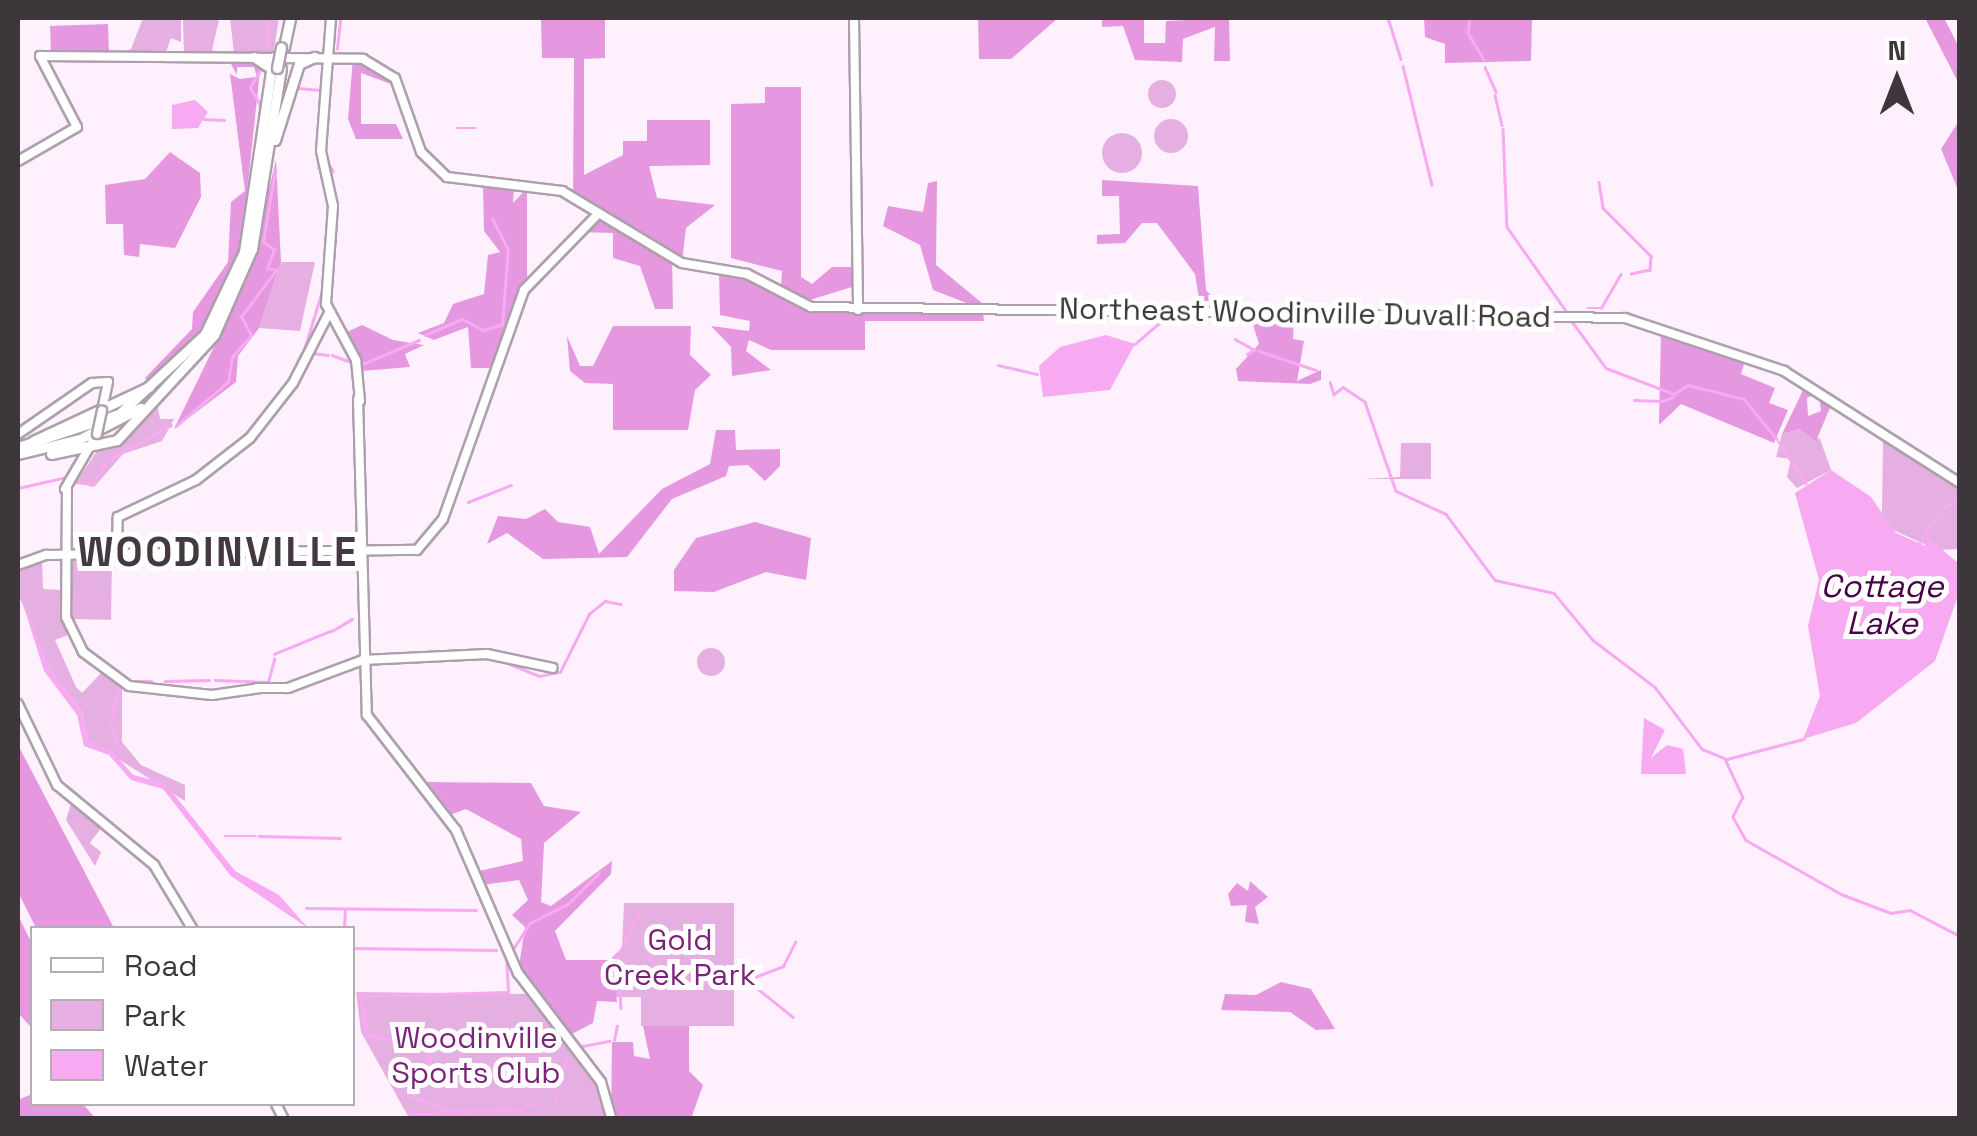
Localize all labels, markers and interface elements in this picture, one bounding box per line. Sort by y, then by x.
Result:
north arrow [1847,30,1947,130]
text: N [1888,32,1906,68]
street label: Northeast Woodinville Duvall Road [1059,291,1551,335]
district label: WOODINVILLE [77,529,359,577]
water label: Cottage Lake [1821,568,1943,643]
park label: Gold Creek Park [604,922,756,992]
legend [30,926,355,1106]
text: Road [124,946,198,985]
text: Park [124,996,186,1035]
park label: Woodinville Sports Club [391,1020,561,1090]
text: Water [124,1046,209,1085]

